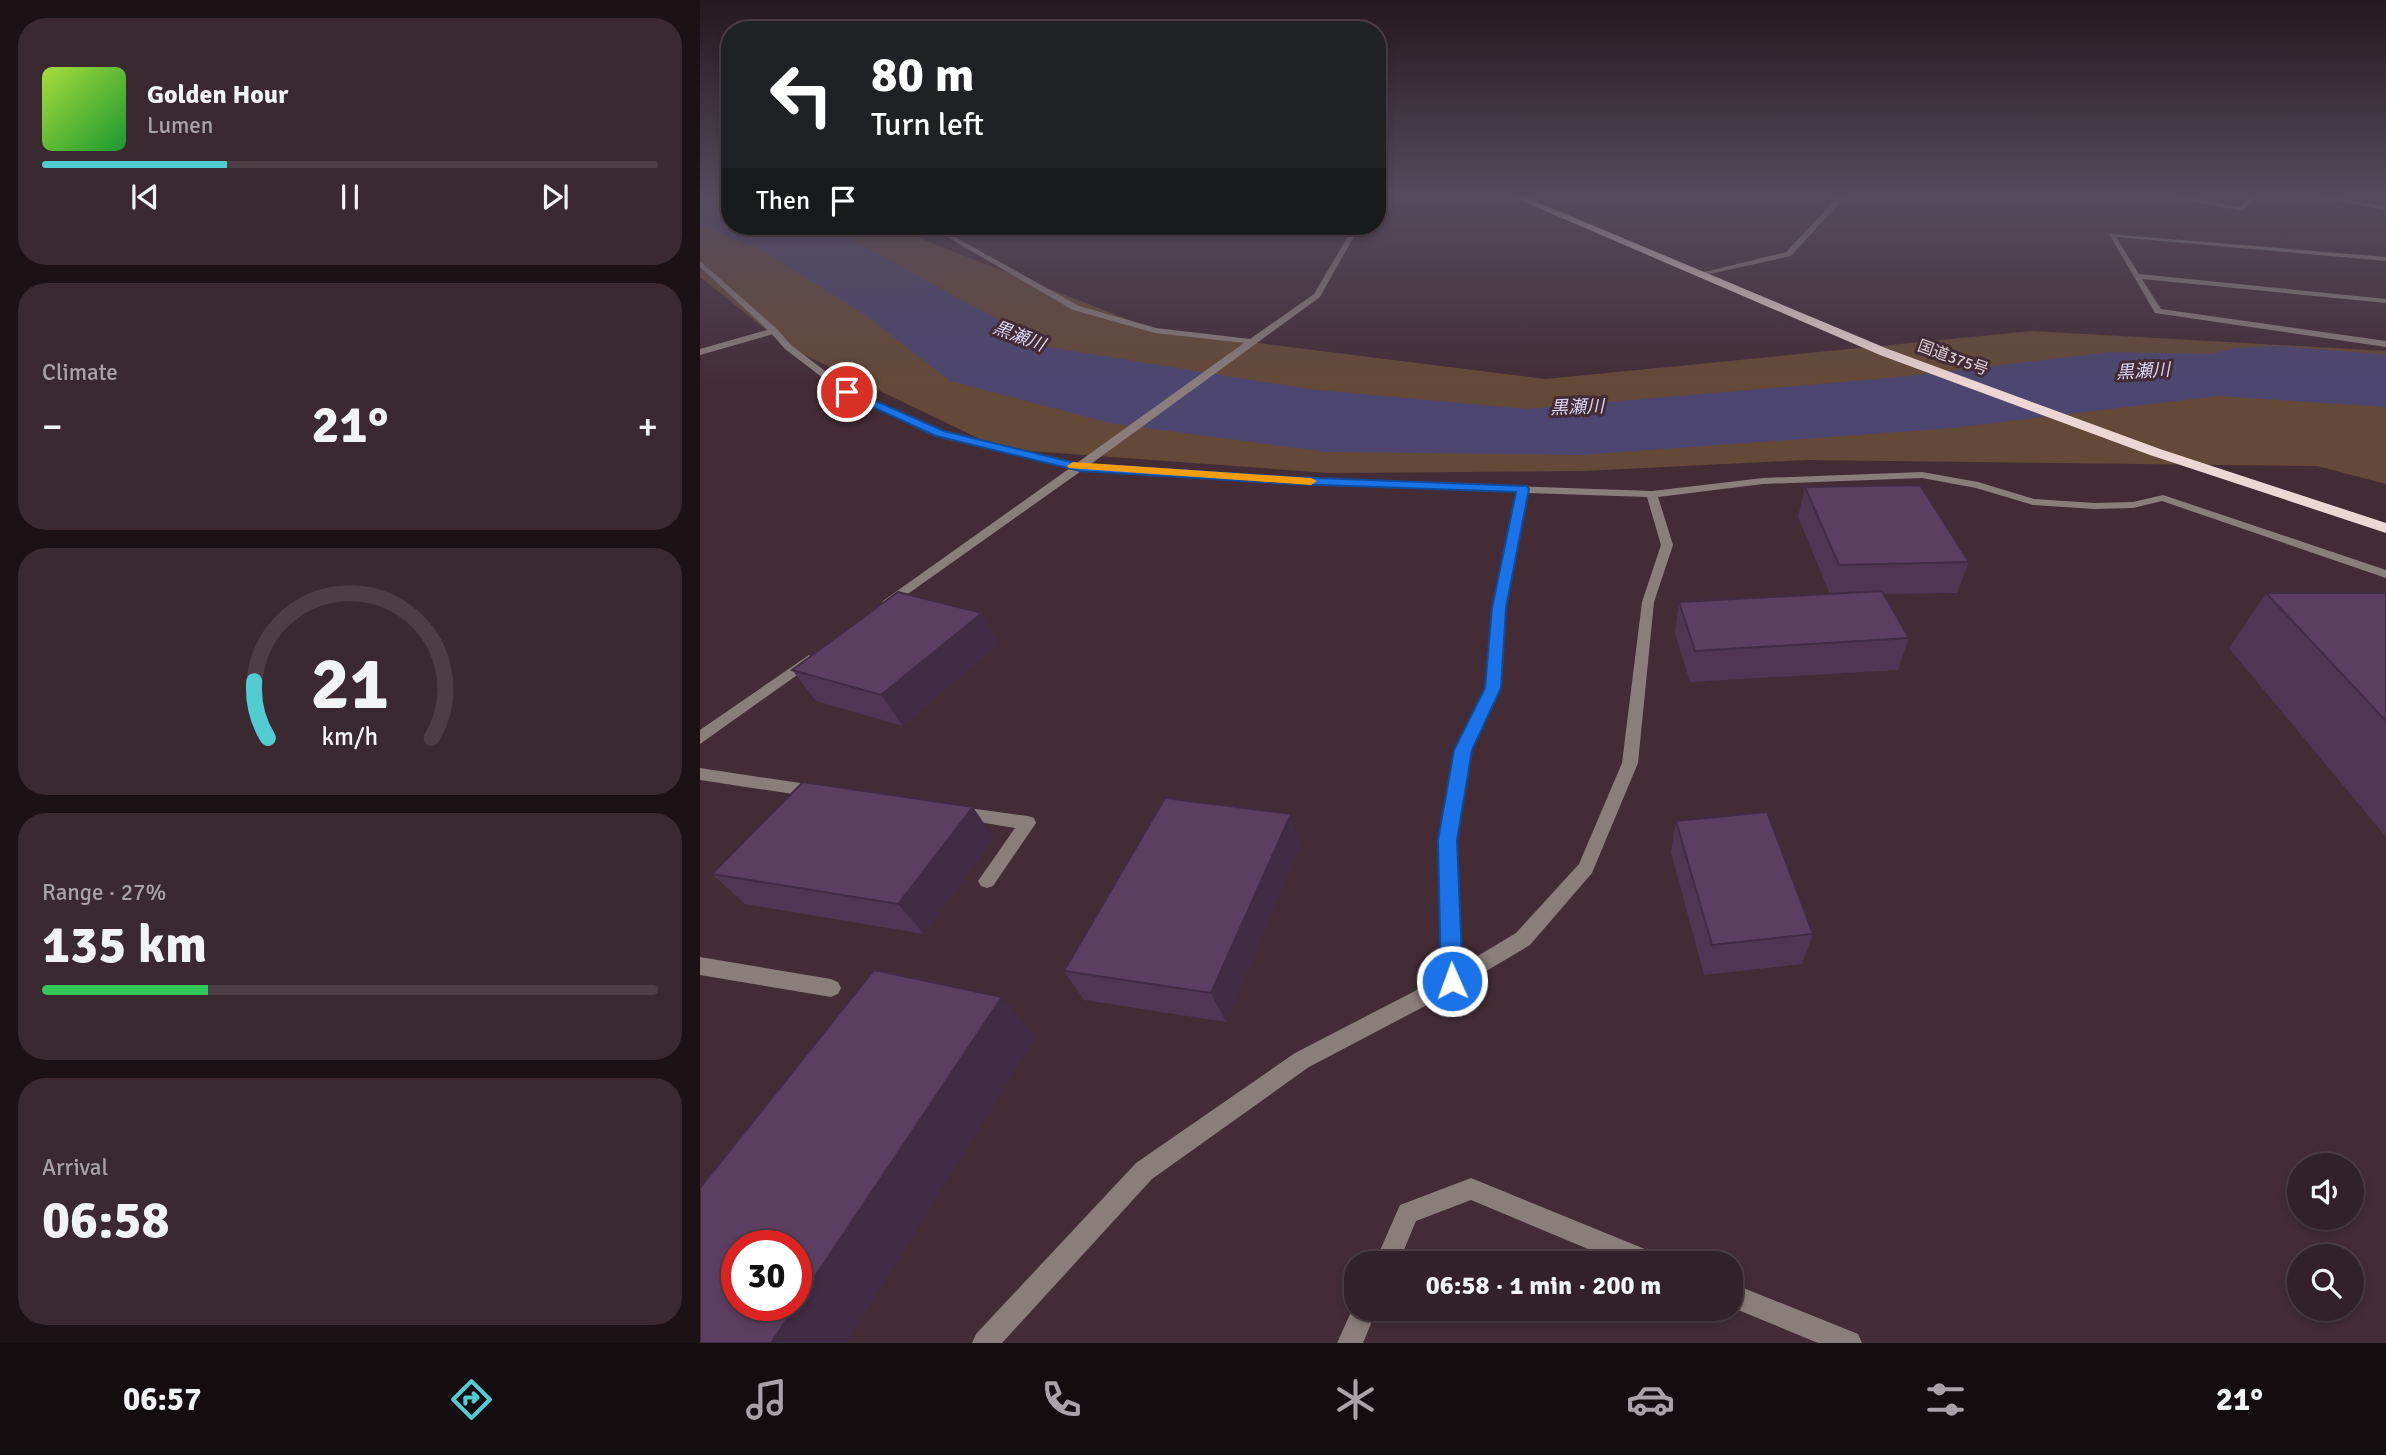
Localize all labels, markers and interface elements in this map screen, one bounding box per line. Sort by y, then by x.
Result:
text: 80 m [871,45,974,105]
icon: left [756,49,847,140]
text: Golden Hour [147,79,288,111]
text: Turn left [871,105,984,144]
text: Lumen [147,111,213,140]
icon: previous [126,178,164,216]
icon: pause [331,178,369,216]
icon: next [536,178,574,216]
icon: arrive [824,182,862,220]
text: Then [756,185,810,217]
water label: 黒瀬川 [990,316,1050,357]
street label: 国道375号 [1915,336,1991,380]
text: Climate [42,358,118,387]
water label: 黒瀬川 [2115,358,2173,383]
pin [817,362,877,422]
icon: arrive [828,373,866,411]
text: 21° [312,393,388,457]
water label: 黒瀬川 [1550,395,1606,419]
text: − [42,403,63,450]
text: + [637,403,658,450]
text: 21 [311,640,389,729]
text: km/h [322,720,378,751]
text: Range · 27% [42,878,166,907]
text: 135 km [42,913,207,977]
position arrow [1415,944,1489,1018]
text: Arrival [42,1153,108,1182]
map controls [2287,1153,2364,1321]
button: sound [2287,1153,2364,1230]
text: 06:58 [42,1188,170,1252]
speed limit sign: 30 [721,1230,812,1321]
button: search [2287,1244,2364,1321]
text: 06:58 · 1 min · 200 m [1426,1270,1661,1302]
icon: directions [447,1375,496,1424]
icon: music [742,1375,791,1424]
icon: phone [1037,1375,1086,1424]
icon: climate [1331,1375,1380,1424]
icon: car [1626,1375,1675,1424]
icon: filters [1921,1375,1970,1424]
text: 06:57 [123,1380,201,1419]
text: 21° [2216,1380,2263,1419]

